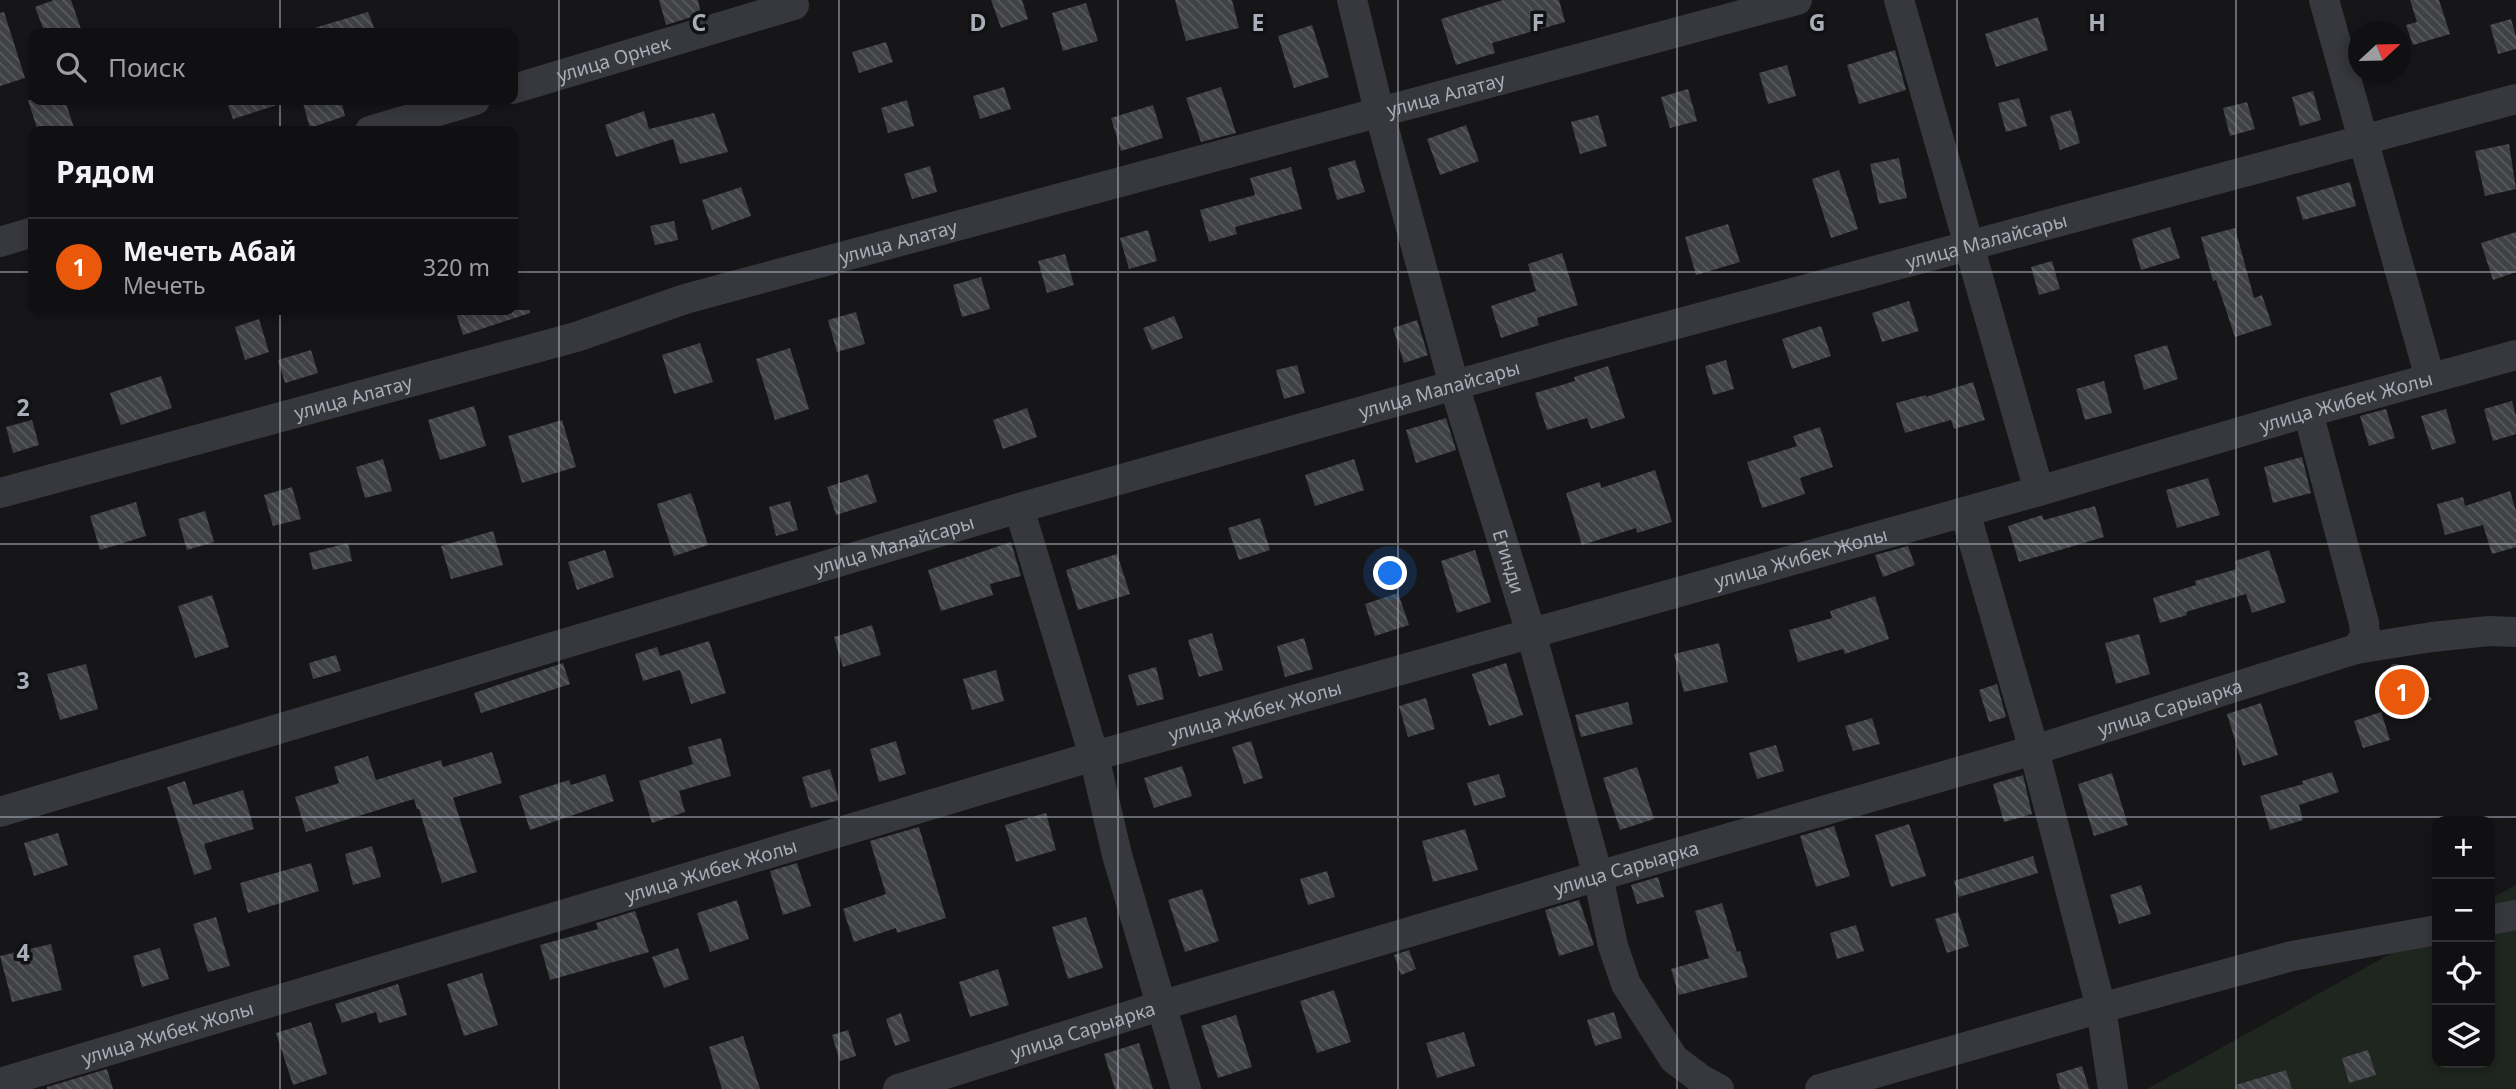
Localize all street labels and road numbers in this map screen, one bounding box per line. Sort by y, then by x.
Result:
street label: улица Орнек [554,30,673,88]
street label: улица Алатау [1384,66,1508,123]
street label: улица Малайсары [1903,207,2070,275]
street label: улица Алатау [836,213,961,270]
street label: улица Малайсары [1356,354,1523,425]
street label: улица Жибек Жолы [2256,365,2435,439]
street label: улица Алатау [291,369,416,426]
street label: улица Малайсары [811,509,977,581]
street label: улица Жибек Жолы [1711,521,1890,594]
street label: Егинди [1487,526,1531,597]
street label: улица Сарыарка [2094,673,2245,742]
street label: улица Жибек Жолы [1166,674,1344,747]
street label: улица Жибек Жолы [622,832,800,909]
street label: улица Сарыарка [1550,835,1702,901]
street label: улица Жибек Жолы [78,995,257,1071]
street label: улица Сарыарка [1007,995,1158,1065]

